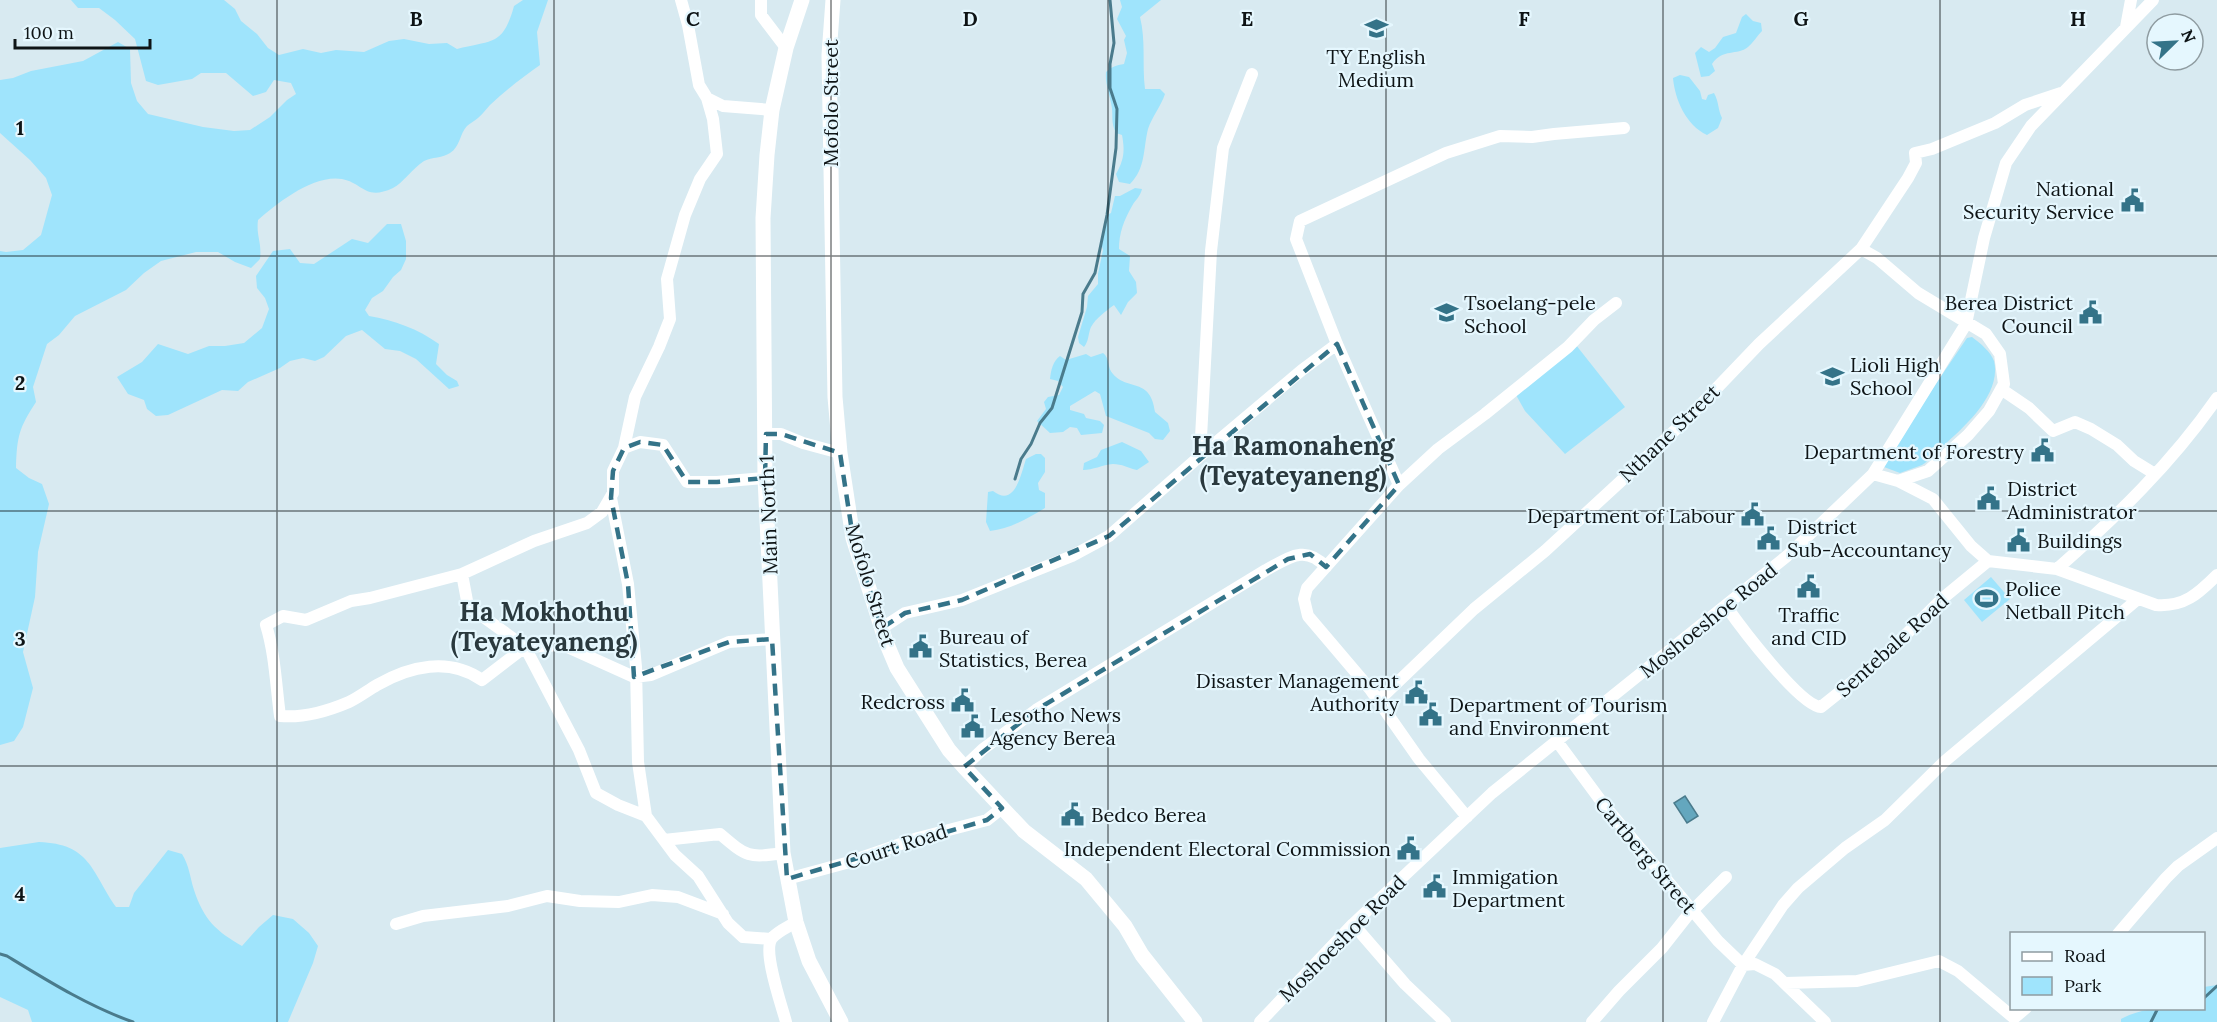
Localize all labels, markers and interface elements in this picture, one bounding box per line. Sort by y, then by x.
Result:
text: B [409,6,423,31]
text: C [686,6,700,31]
text: D [962,6,978,31]
text: E [1241,6,1253,31]
text: F [1518,6,1530,31]
text: G [1793,6,1809,31]
text: H [2070,6,2086,31]
scale bar [15,12,150,50]
north arrow [2145,12,2205,72]
school or university icon: TY English Medium [1363,15,1389,41]
text: 100 m [24,21,74,44]
text: N [2177,26,2200,46]
street label: Mofolo Street [818,39,843,167]
place label: TY English Medium [1326,44,1426,92]
text: 1 [16,115,24,140]
place label: National Security Service [1963,176,2114,224]
public building icon: National Security Service [2119,187,2145,213]
place label: Tsoelang-pele School [1464,290,1596,338]
place label: Berea District Council [1945,290,2073,338]
school or university icon: Tsoelang-pele School [1433,300,1459,326]
public building icon: Berea District Council [2078,300,2104,326]
place label: Lioli High School [1850,352,1940,400]
school or university icon: Lioli High School [1819,363,1845,389]
text: 2 [15,370,25,395]
street label: Nthane Street [1614,379,1725,487]
district label: Ha Ramonaheng (Teyateyaneng) [1192,429,1396,493]
public building icon: Department of Forestry [2029,438,2055,464]
place label: Department of Forestry [1804,439,2024,464]
street label: Main North 1 [753,455,783,575]
place label: District Administrator [2006,476,2137,524]
public building icon: District Administrator [1976,486,2002,512]
public building icon: Department of Labour [1740,502,1766,528]
place label: Department of Labour [1527,503,1735,528]
place label: District Sub-Accountancy [1787,514,1952,562]
street label: Mofolo Street [840,520,902,650]
public building icon: District Sub-Accountancy [1756,525,1782,551]
public building icon: Buildings [2006,527,2032,553]
place label: Buildings [2037,528,2122,553]
street label: Moshoeshoe Road [1634,557,1782,683]
public building icon: Traffic and CID [1796,573,1822,599]
place label: Police Netball Pitch [2005,576,2125,624]
sports icon: Police Netball Pitch [1974,586,2000,612]
street label: Sentebale Road [1831,588,1953,702]
district label: Ha Mokhothu (Teyateyaneng) [451,595,638,659]
place label: Traffic and CID [1771,602,1847,650]
place label: Bureau of Statistics, Berea [939,624,1087,672]
text: 3 [14,626,26,651]
public building icon: Bureau of Statistics, Berea [908,634,934,660]
place label: Disaster Management Authority [1196,668,1399,716]
public building icon: Disaster Management Authority [1404,679,1430,705]
public building icon: Redcross [950,688,976,714]
place label: Redcross [861,689,945,714]
place label: Department of Tourism and Environment [1449,692,1668,740]
place label: Lesotho News Agency Berea [989,702,1121,750]
public building icon: Department of Tourism and Environment [1418,702,1444,728]
public building icon: Lesotho News Agency Berea [959,713,985,739]
street label: Cartberg Street [1590,791,1702,919]
public building icon: Bedco Berea [1060,801,1086,827]
place label: Bedco Berea [1091,802,1207,827]
street label: Court Road [842,818,950,874]
public building icon: Independent Electoral Commission [1396,835,1422,861]
place label: Independent Electoral Commission [1064,836,1391,861]
place label: Immigation Department [1452,864,1565,912]
street label: Moshoeshoe Road [1273,869,1411,1007]
public building icon: Immigation Department [1421,874,1447,900]
text: 4 [15,881,26,906]
legend [2010,932,2205,1010]
text: Road [2064,944,2106,967]
text: Park [2064,974,2102,997]

